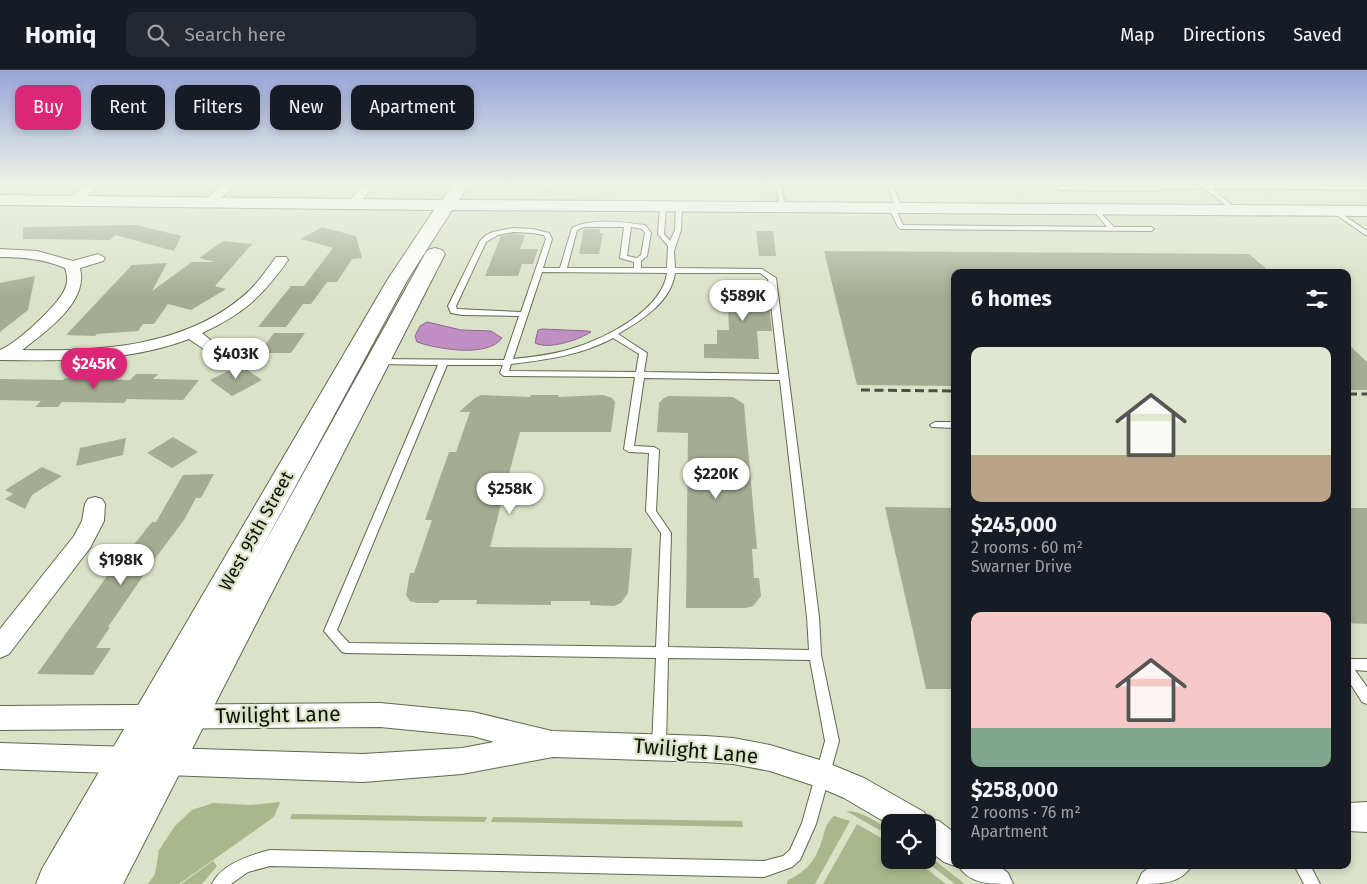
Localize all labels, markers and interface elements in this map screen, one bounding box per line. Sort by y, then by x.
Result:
search box [126,12,476,57]
text: Homiq [25,21,96,49]
icon: search [144,21,172,49]
text: Search here [184,23,286,46]
text: Map [1120,24,1155,46]
text: Directions [1183,24,1265,46]
text: Saved [1293,24,1342,46]
chip: Buy [15,85,81,130]
chip: Rent [91,85,165,130]
chip: Filters [175,85,260,130]
chip: New [270,85,341,130]
chip: Apartment [351,85,474,130]
pin: $589K [708,280,778,322]
icon: filters [1303,285,1331,313]
text: $589K [720,286,766,305]
text: 6 homes [971,286,1052,312]
pin: $403K [201,338,271,380]
text: $403K [213,344,259,363]
pin: $245K [59,348,129,390]
text: $245K [72,354,116,373]
icon: home [1106,380,1196,470]
pin: $220K [681,458,751,500]
text: $220K [694,464,738,483]
street label: West 95th Street [214,467,298,595]
pin: $258K [475,472,545,515]
text: $258K [488,479,532,498]
text: $245,000 [971,512,1057,538]
text: 2 rooms · 60 m² [971,538,1083,557]
pin: $198K [86,544,156,586]
text: $198K [99,550,143,569]
text: Swarner Drive [971,557,1072,576]
icon: home [1106,645,1196,735]
street label: Twilight Lane [215,701,341,729]
street label: Twilight Lane [633,733,759,769]
text: $258,000 [971,777,1058,803]
text: 2 rooms · 76 m² [971,803,1081,822]
map controls [881,814,936,869]
button: locate [881,814,936,869]
text: Apartment [971,822,1048,841]

